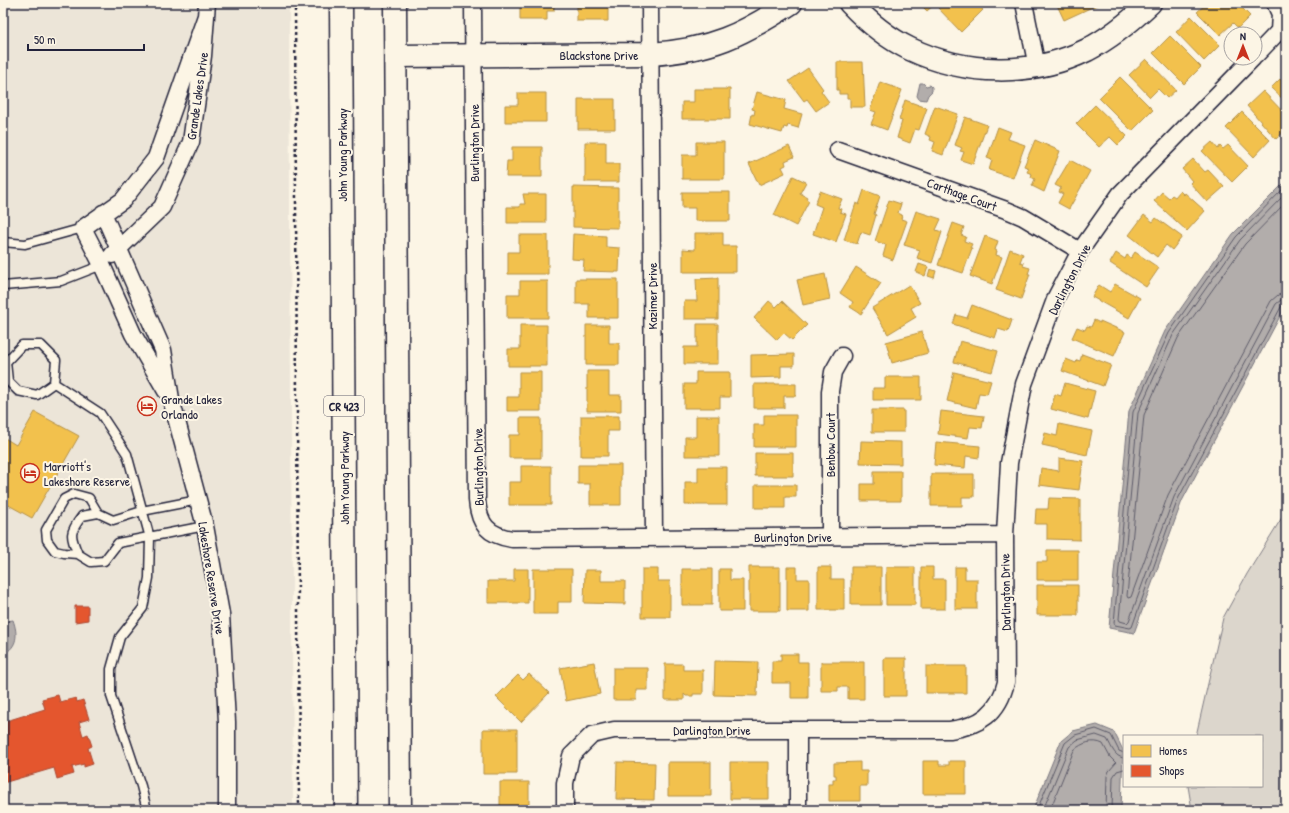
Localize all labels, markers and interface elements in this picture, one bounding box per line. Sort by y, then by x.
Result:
scale bar [28,26,144,52]
north arrow [1223,26,1263,66]
text: N [1240,29,1246,43]
text: 50 m [34,31,55,48]
street label: Blackstone Drive [560,46,638,64]
street label: Grande Lakes Drive [182,51,212,141]
street label: Burlington Drive [465,104,483,182]
street label: John Young Parkway [333,108,351,202]
street label: Carthage Court [925,173,1000,215]
street label: Darlington Drive [1043,240,1095,318]
street label: Kazimer Drive [643,263,661,329]
place label: Grande Lakes Orlando [161,390,222,423]
hotel icon: Grande Lakes Orlando [136,395,158,417]
road number: CR 423 [324,396,364,416]
street label: Benbow Court [821,412,839,477]
street label: Burlington Drive [468,428,488,506]
street label: John Young Parkway [335,431,353,525]
place label: Marriott's Lakeshore Reserve [44,457,130,490]
hotel icon: Marriott's Lakeshore Reserve [19,462,41,484]
street label: Lakeshore Reserve Drive [194,521,230,635]
street label: Burlington Drive [754,528,832,546]
street label: Darlington Drive [995,553,1015,631]
street label: Darlington Drive [673,721,751,739]
legend [1123,735,1263,787]
text: Homes [1159,742,1187,759]
text: Shops [1159,762,1185,779]

